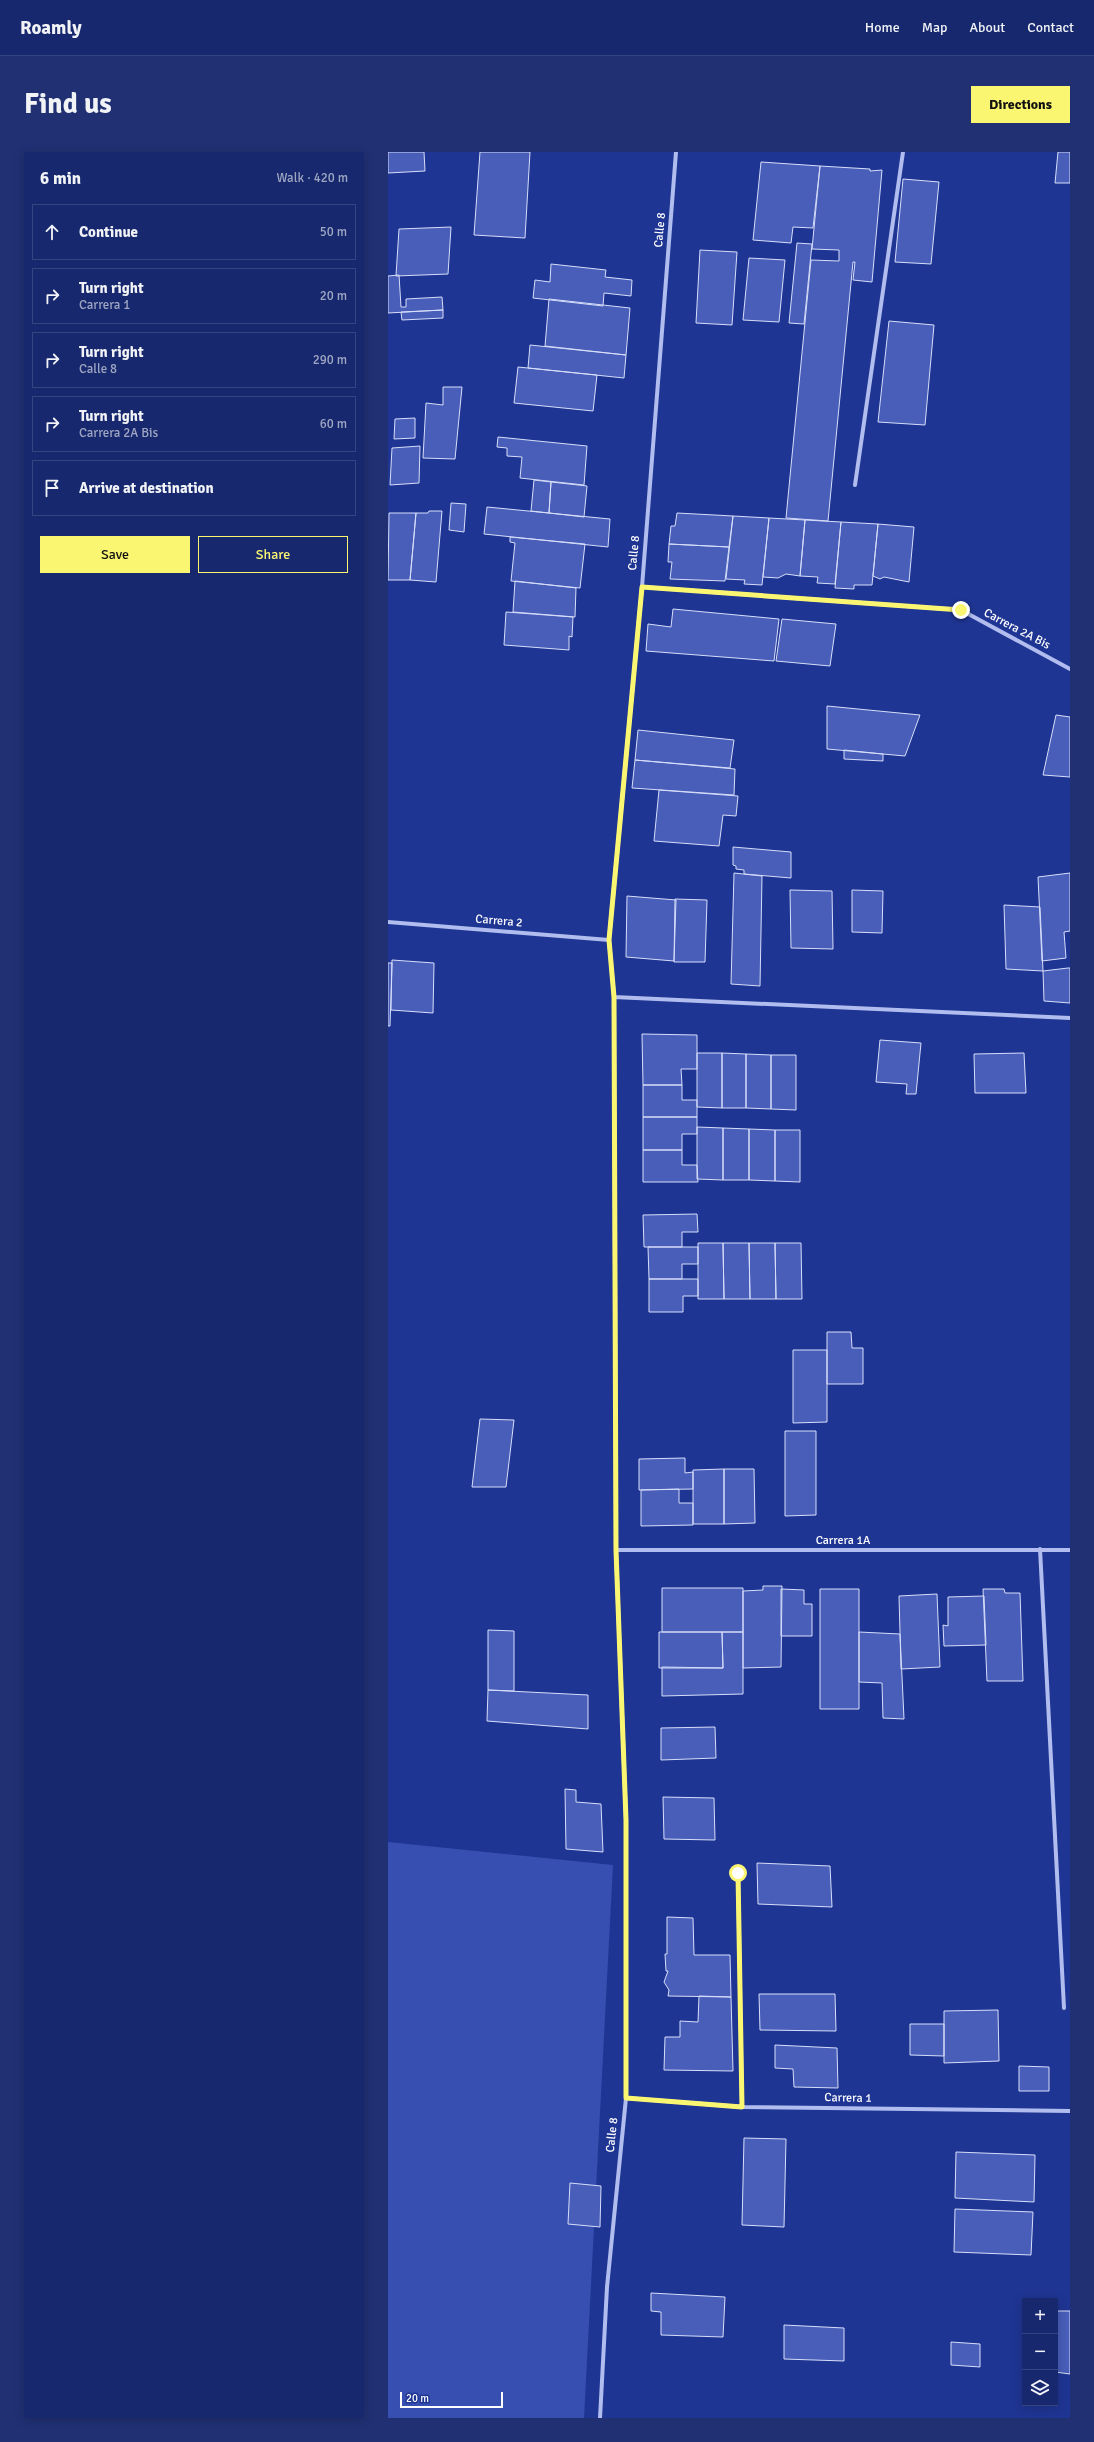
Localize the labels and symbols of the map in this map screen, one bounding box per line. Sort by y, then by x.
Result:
street label: Calle 8 [651,212,669,248]
street label: Calle 8 [625,535,643,571]
route end [952,601,970,619]
street label: Carrera 2A Bis [981,605,1053,653]
street label: Carrera 2 [475,911,523,931]
street label: Carrera 1A [816,1533,871,1548]
route start [729,1864,747,1882]
street label: Carrera 1 [824,2090,872,2106]
street label: Calle 8 [603,2117,621,2153]
scale bar [400,2390,503,2409]

